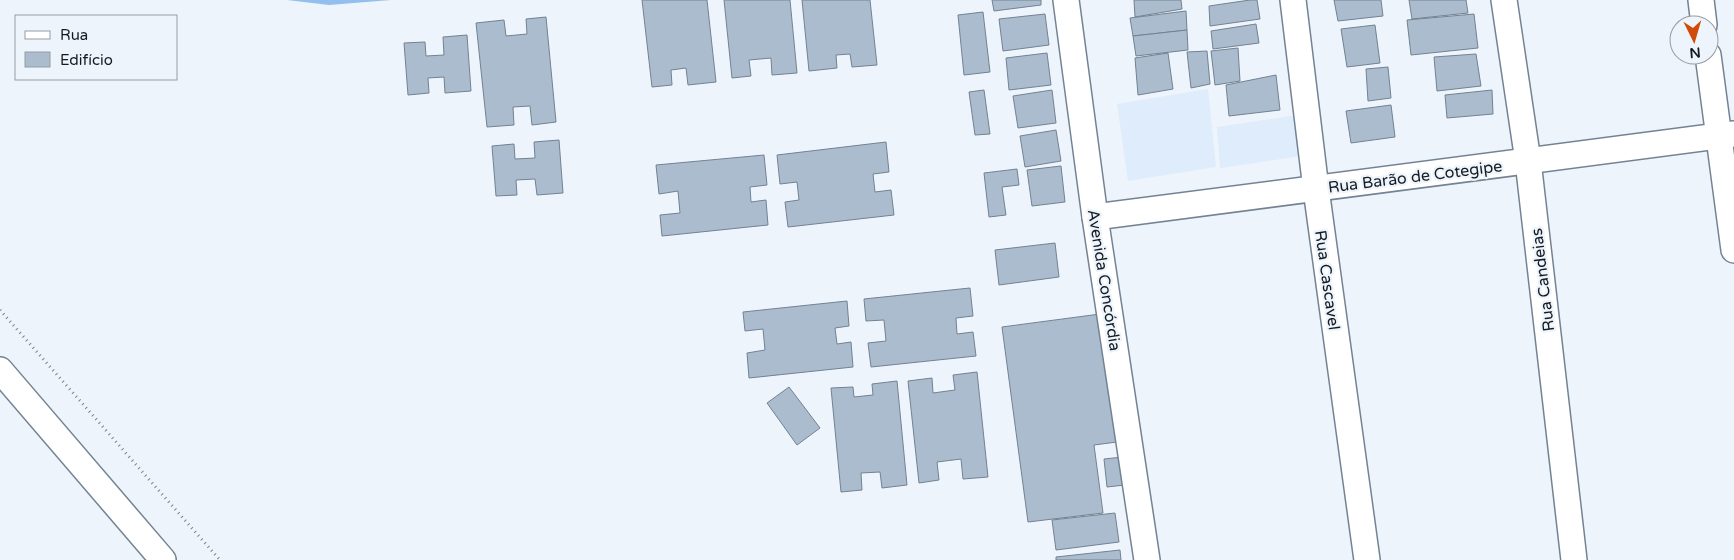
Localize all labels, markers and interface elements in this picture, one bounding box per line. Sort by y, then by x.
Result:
legend [15,15,178,80]
north arrow [1669,15,1719,65]
text: Rua [60,26,88,44]
text: N [1689,43,1701,61]
text: Edifício [60,51,113,69]
street label: Rua Barão de Cotegipe [1327,156,1503,198]
street label: Avenida Concórdia [1083,208,1125,352]
street label: Rua Candeias [1527,227,1559,333]
street label: Rua Cascavel [1310,229,1344,331]

